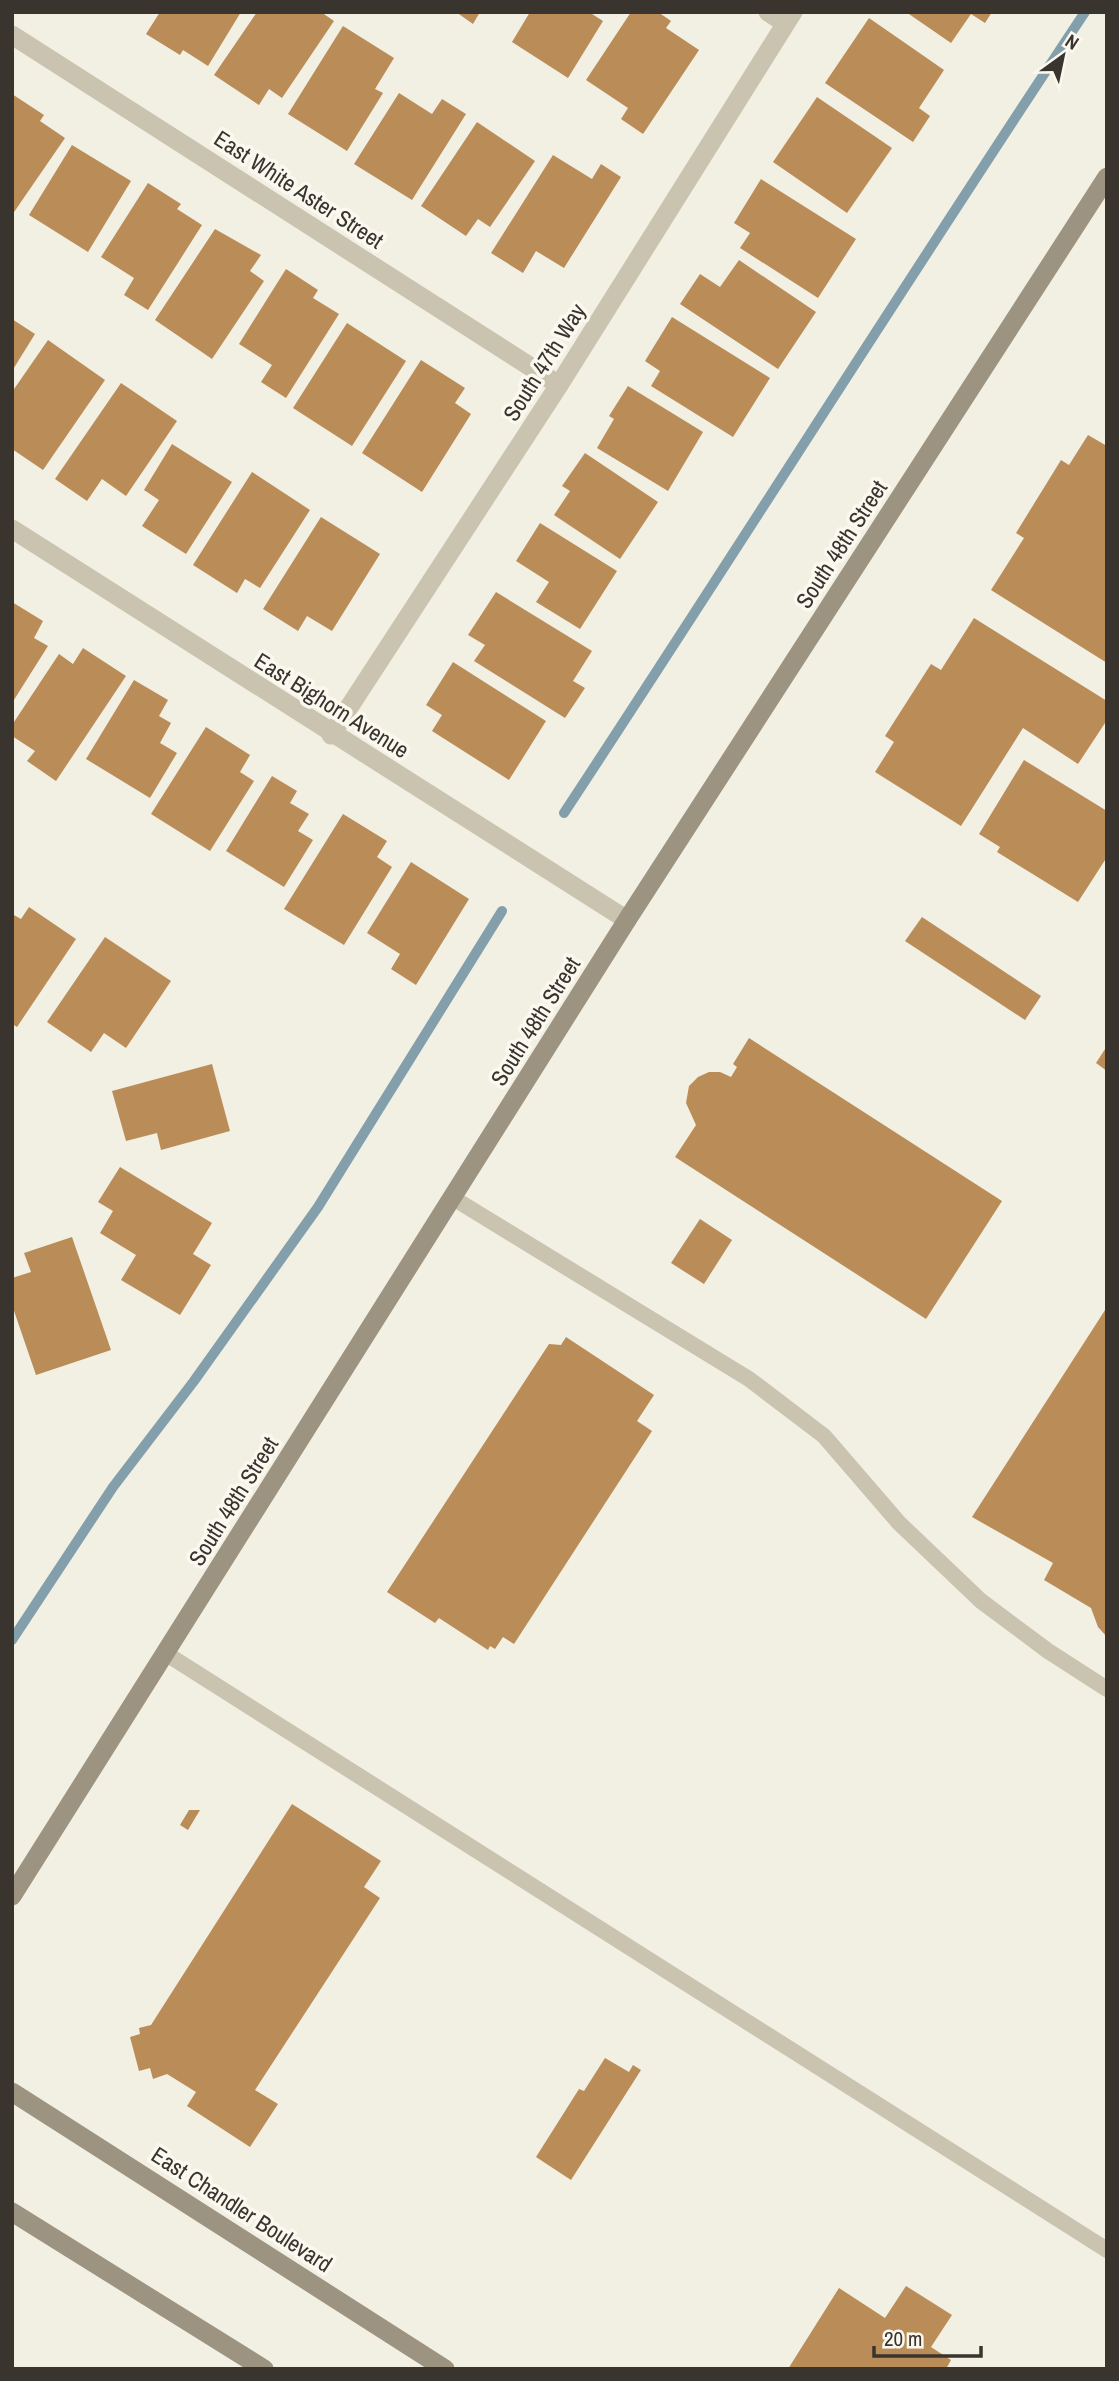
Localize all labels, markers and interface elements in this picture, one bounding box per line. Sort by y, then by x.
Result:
north arrow [1028,21,1098,91]
text: N [1060,28,1084,56]
street label: East White Aster Street [208,123,390,255]
street label: South 47th Way [495,297,593,427]
street label: South 48th Street [788,474,894,614]
street label: East Bighorn Avenue [249,645,415,765]
street label: South 48th Street [483,951,587,1091]
street label: South 48th Street [181,1431,285,1571]
street label: East Chandler Boulevard [146,2139,338,2279]
scale bar [874,2314,981,2358]
text: 20 m [884,2324,922,2353]

